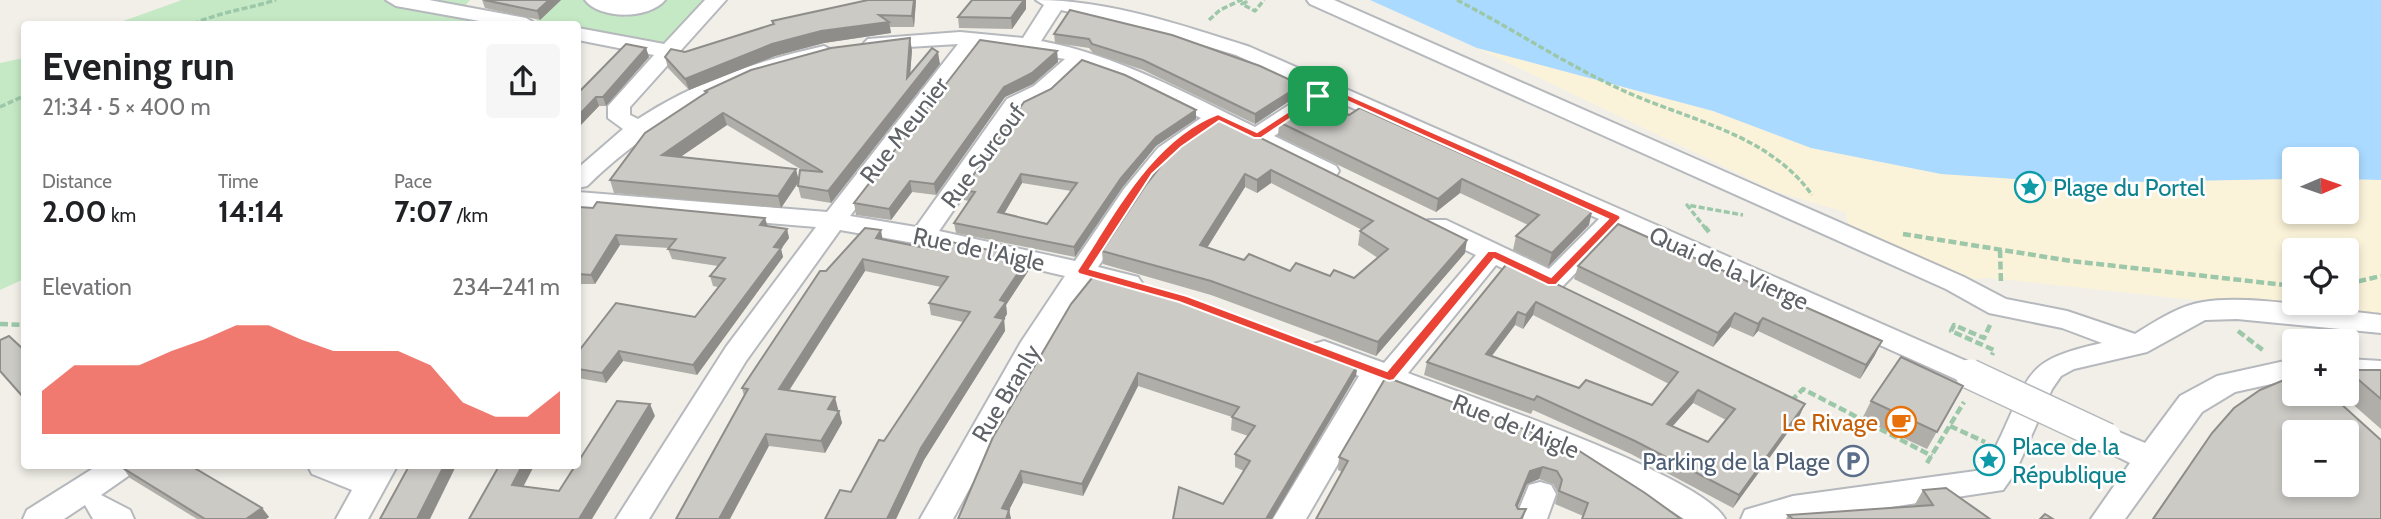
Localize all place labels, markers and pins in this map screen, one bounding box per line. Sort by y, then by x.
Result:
pin [1288,66,1348,126]
place icon: Plage du Portel [2013,170,2047,204]
place label: Plage du Portel [2053,173,2205,202]
cafe icon: Le Rivage [1884,405,1918,439]
place label: Le Rivage [1782,408,1878,437]
place label: Place de la République [2012,432,2127,489]
place icon: Place de la République [1972,443,2006,477]
parking icon: Parking de la Plage [1836,444,1870,478]
place label: Parking de la Plage [1642,447,1830,476]

